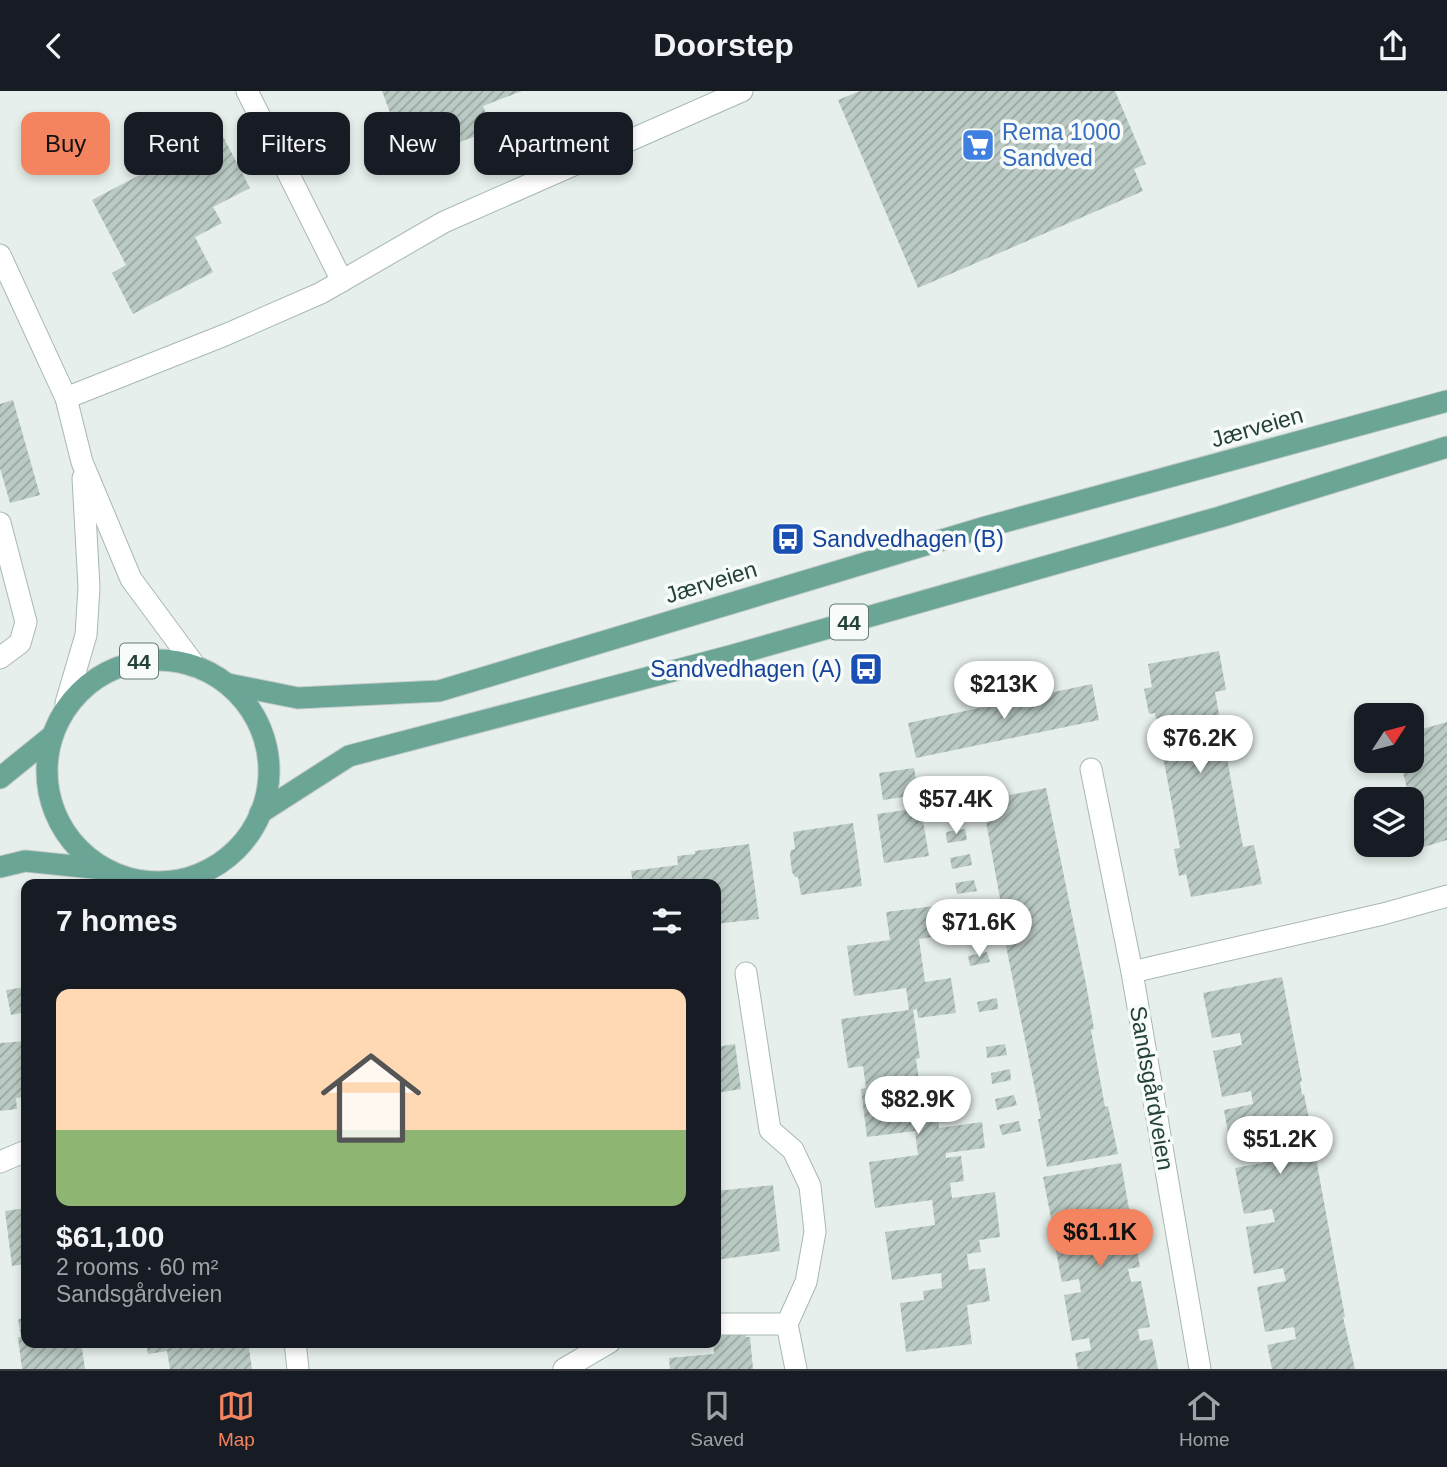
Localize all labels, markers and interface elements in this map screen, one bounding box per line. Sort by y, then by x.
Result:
icon: back [35,27,73,65]
text: Doorstep [653,27,794,63]
icon: share [1374,27,1412,65]
chip: Buy [21,112,110,175]
chip: Rent [124,112,223,175]
chip: Filters [237,112,350,175]
chip: New [364,112,460,175]
chip: Apartment [474,112,633,175]
place label: Rema 1000 Sandved [1002,119,1121,171]
supermarket icon: Rema 1000 Sandved [959,126,997,164]
street label: Jærveien [1208,401,1306,453]
bus stop icon: Sandvedhagen (B) [769,520,807,558]
place label: Sandvedhagen (B) [812,526,1004,552]
street label: Jærveien [662,556,760,608]
road number: 44 [830,605,868,639]
road number: 44 [120,643,158,679]
bus stop icon: Sandvedhagen (A) [847,650,885,688]
place label: Sandvedhagen (A) [650,656,842,682]
pin: $213K [955,661,1053,721]
text: $213K [970,671,1038,697]
north arrow [1354,703,1424,773]
map controls [1354,703,1424,857]
pin: $76.2K [1143,715,1257,775]
text: $76.2K [1163,725,1237,751]
pin: $57.4K [899,777,1013,836]
text: $57.4K [919,786,993,812]
button: layers [1354,787,1424,857]
pin: $71.6K [922,899,1036,959]
icon: filters [648,902,686,940]
text: 7 homes [56,904,178,937]
text: $71.6K [942,909,1016,935]
street label: Sandsgårdveien [1125,1004,1179,1172]
icon: home [308,1035,434,1161]
pin: $82.9K [861,1077,975,1136]
text: $82.9K [881,1086,955,1112]
pin: $51.2K [1223,1117,1337,1176]
text: $51.2K [1243,1126,1317,1152]
pin: $61.1K [1043,1209,1157,1269]
text: $61.1K [1063,1219,1137,1245]
text: $61,100 [56,1220,164,1253]
text: 2 rooms · 60 m² [56,1254,218,1280]
text: Sandsgårdveien [56,1281,222,1307]
tab: Map [217,1387,255,1451]
tab: Saved [690,1387,744,1451]
tab: Home [1179,1387,1230,1451]

